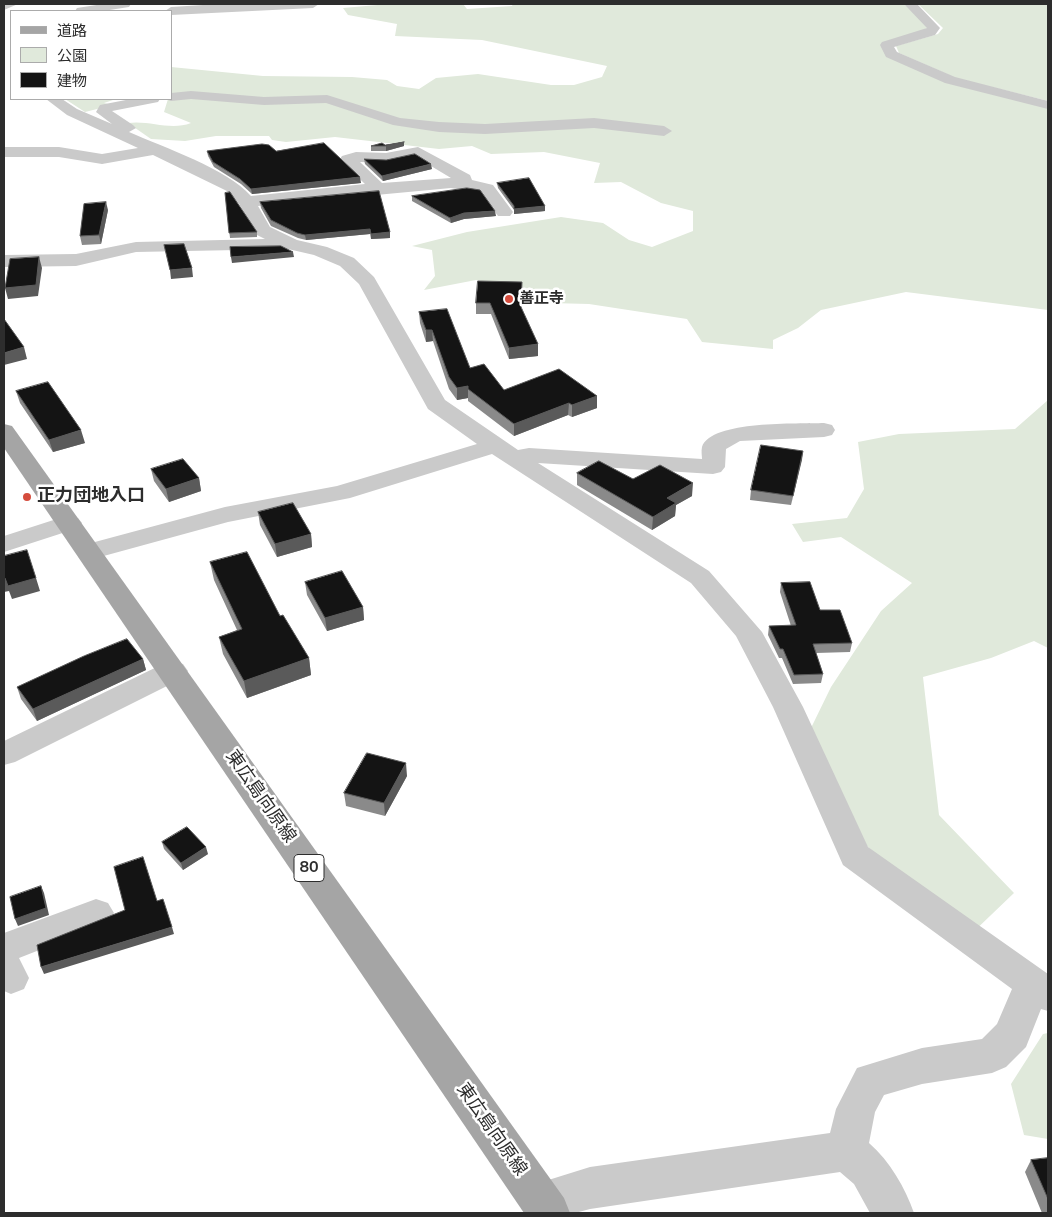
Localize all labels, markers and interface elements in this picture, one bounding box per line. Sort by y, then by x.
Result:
legend [10,10,172,100]
text: 道路 [57,21,87,41]
text: 公園 [57,46,87,66]
text: 建物 [57,71,87,91]
place label: 善正寺 [519,290,564,308]
marker: 善正寺 [503,293,515,305]
place label: 正力団地入口 [37,486,145,508]
marker: 正力団地入口 [21,491,33,503]
street label: 東広島向原線 [220,747,300,847]
road number: 80 [294,854,324,881]
street label: 東広島向原線 [451,1080,531,1180]

